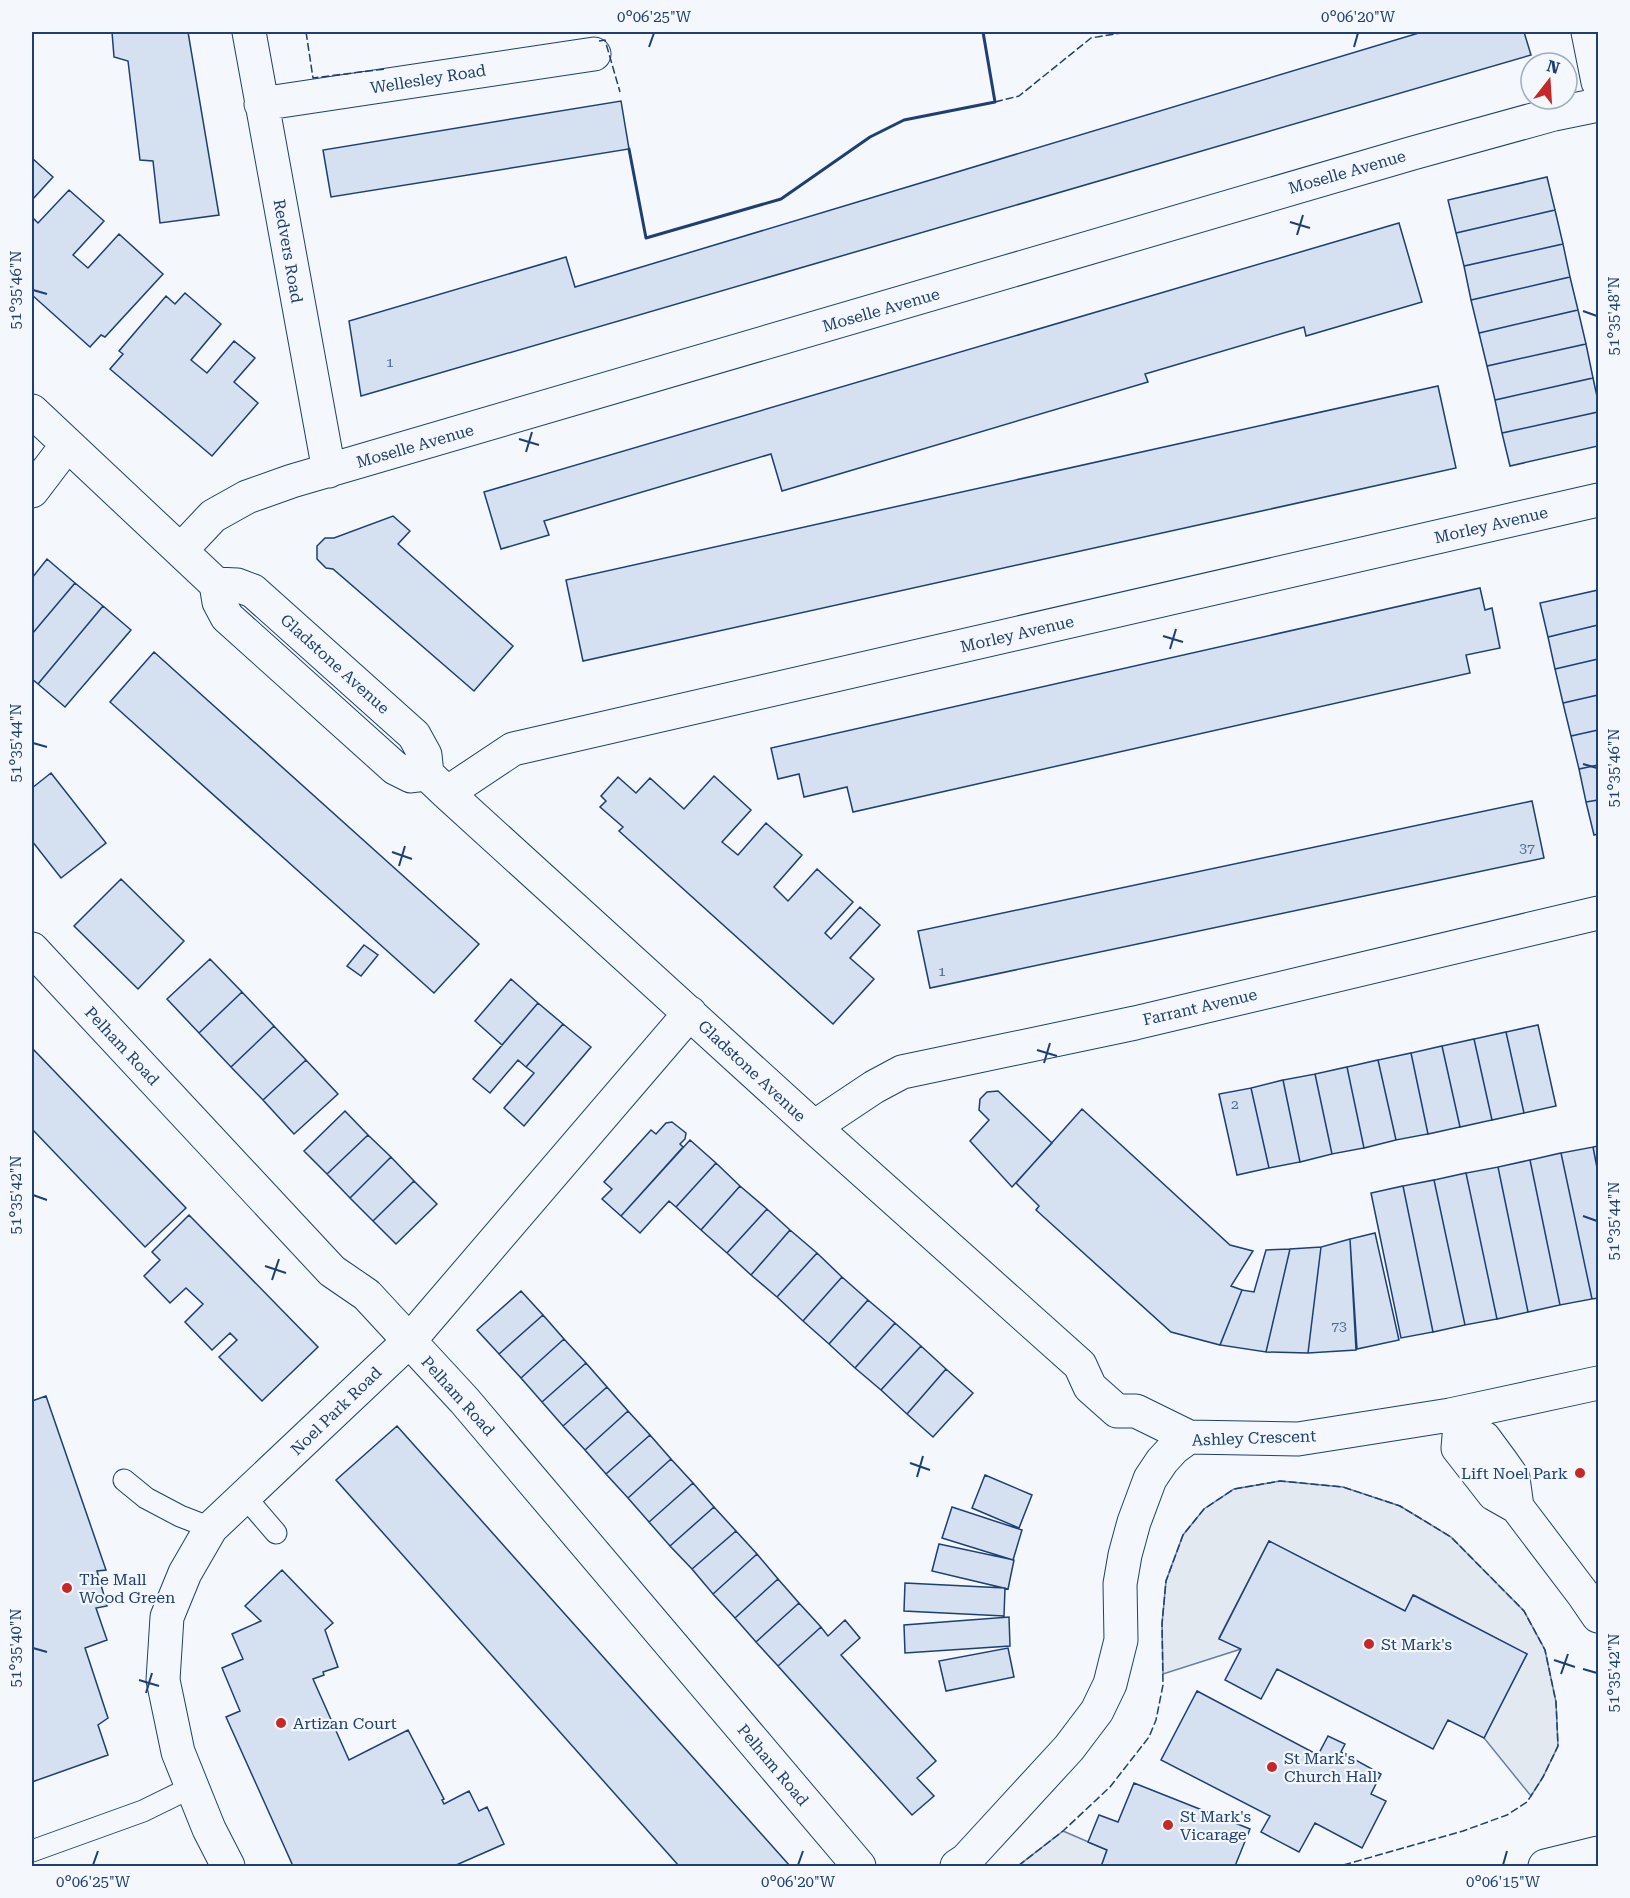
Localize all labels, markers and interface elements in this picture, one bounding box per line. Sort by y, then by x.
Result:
text: 0°06'25"W [617,8,692,26]
text: 0°06'20"W [1321,8,1396,26]
north arrow [1519,51,1579,111]
text: N [1545,56,1562,78]
street label: Wellesley Road [369,60,487,98]
street label: Moselle Avenue [1286,146,1408,198]
street label: Redvers Road [270,198,306,304]
text: 51°35'46"N [7,250,25,330]
text: 51°35'48"N [1605,276,1623,356]
street label: Moselle Avenue [820,284,942,336]
house number: 1 [386,354,394,370]
street label: Moselle Avenue [354,420,476,472]
street label: Morley Avenue [1432,503,1550,547]
street label: Gladstone Avenue [277,610,393,718]
street label: Morley Avenue [958,612,1076,656]
text: 51°35'44"N [7,703,25,783]
text: 51°35'46"N [1605,728,1623,808]
house number: 37 [1519,840,1535,856]
house number: 1 [938,963,946,979]
street label: Farrant Avenue [1141,985,1259,1029]
street label: Pelham Road [81,1003,163,1089]
street label: Gladstone Avenue [694,1016,810,1126]
house number: 2 [1231,1096,1239,1112]
text: 51°35'42"N [7,1155,25,1235]
text: 51°35'44"N [1605,1181,1623,1261]
house number: 73 [1331,1318,1347,1334]
street label: Pelham Road [417,1352,499,1440]
street label: Noel Park Road [287,1363,385,1459]
street label: Ashley Crescent [1192,1426,1317,1450]
place label: Lift Noel Park [1461,1464,1568,1483]
marker: Lift Noel Park [1573,1466,1587,1480]
place label: The Mall Wood Green [79,1570,175,1607]
marker: The Mall Wood Green [60,1581,74,1595]
text: 51°35'40"N [7,1608,25,1688]
text: 51°35'42"N [1605,1633,1623,1713]
place label: St Mark's [1381,1635,1452,1654]
marker: St Mark's [1362,1637,1376,1651]
place label: Artizan Court [293,1714,397,1733]
marker: Artizan Court [274,1716,288,1730]
street label: Pelham Road [733,1720,813,1810]
place label: St Mark's Church Hall [1284,1749,1377,1786]
marker: St Mark's Church Hall [1265,1760,1279,1774]
place label: St Mark's Vicarage [1180,1807,1251,1844]
marker: St Mark's Vicarage [1161,1818,1175,1832]
text: 0°06'25"W [56,1873,131,1891]
text: 0°06'20"W [761,1873,836,1891]
text: 0°06'15"W [1466,1873,1541,1891]

